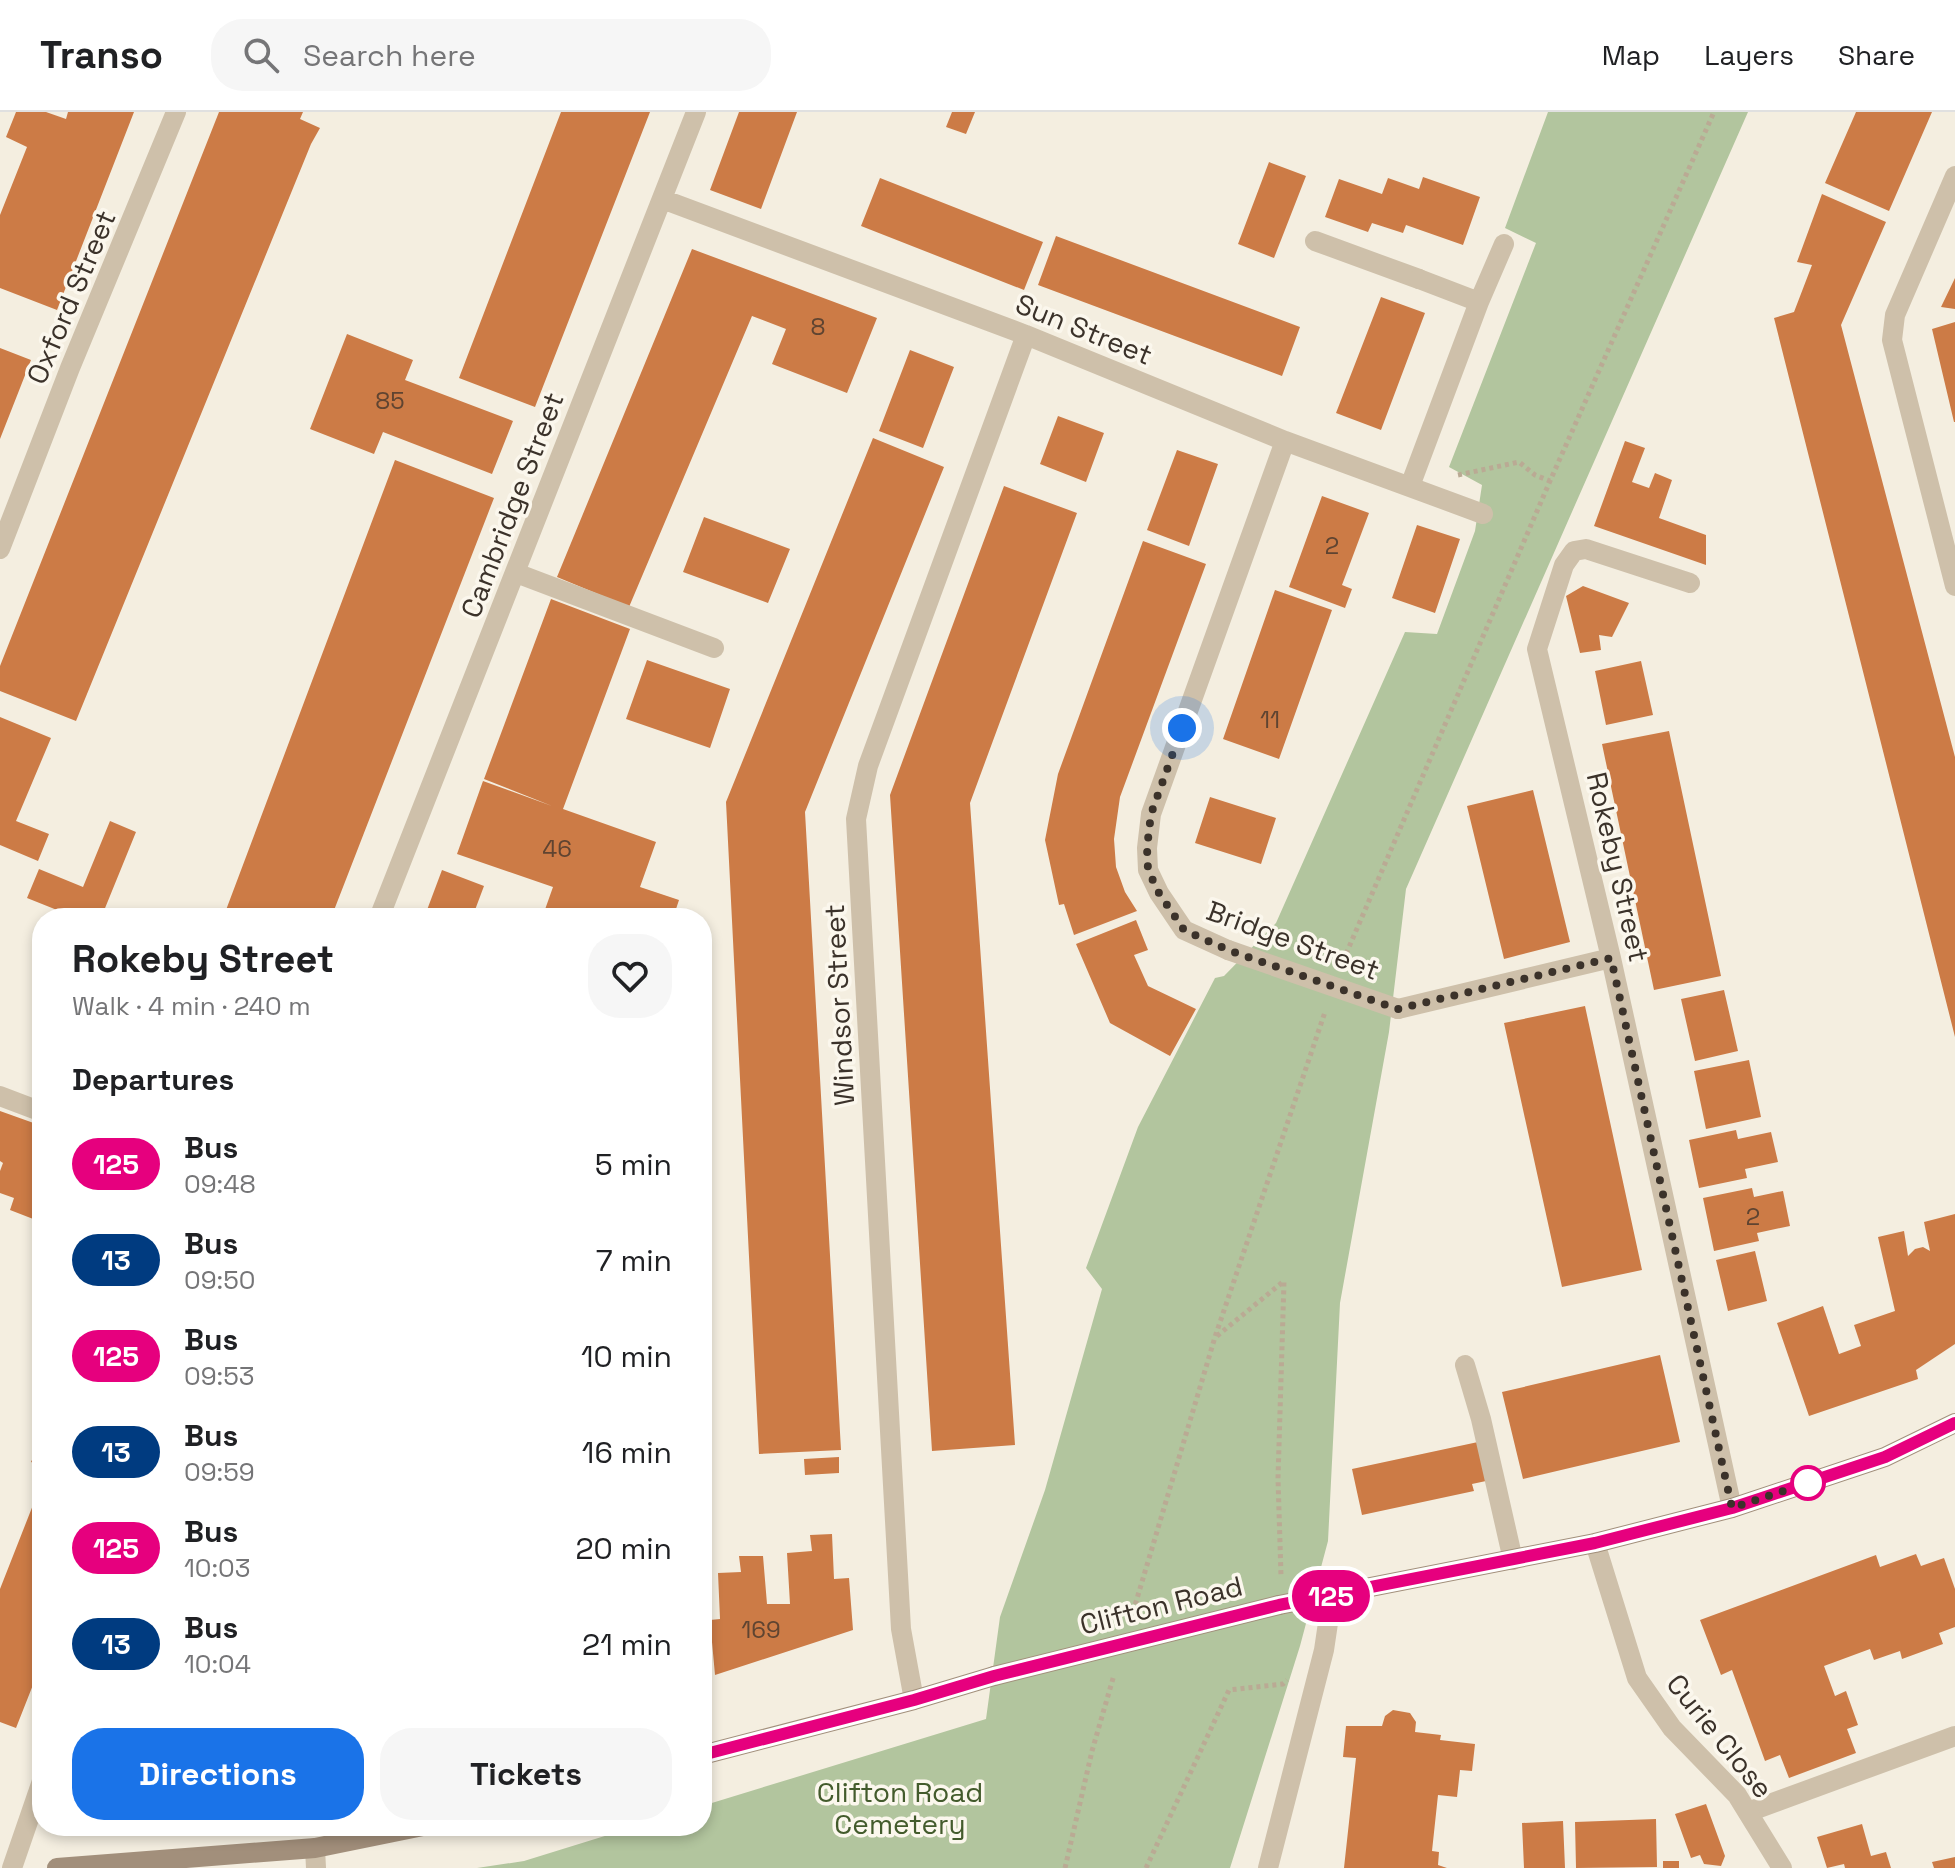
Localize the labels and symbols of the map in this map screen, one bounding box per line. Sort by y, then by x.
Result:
street label: Oxford Street [18,205,124,389]
street label: Sun Street [1010,285,1158,373]
house number: 8 [811,311,825,342]
house number: 85 [375,385,405,416]
street label: Cambridge Street [452,387,572,623]
house number: 2 [1325,530,1339,561]
house number: 11 [1260,704,1280,735]
your location [1162,708,1202,748]
street label: Rokeby Street [1579,769,1657,965]
house number: 46 [542,833,572,864]
street label: Bridge Street [1202,892,1384,988]
street label: Windsor Street [816,903,862,1107]
house number: 2 [1746,1201,1760,1232]
unlabelled marker [1791,1466,1825,1500]
street label: Clifton Road [1076,1567,1246,1643]
line badge: 125 [1285,1570,1377,1622]
house number: 169 [741,1614,781,1645]
street label: Curie Close [1659,1666,1781,1806]
park label: Clifton Road Cemetery [817,1774,983,1842]

